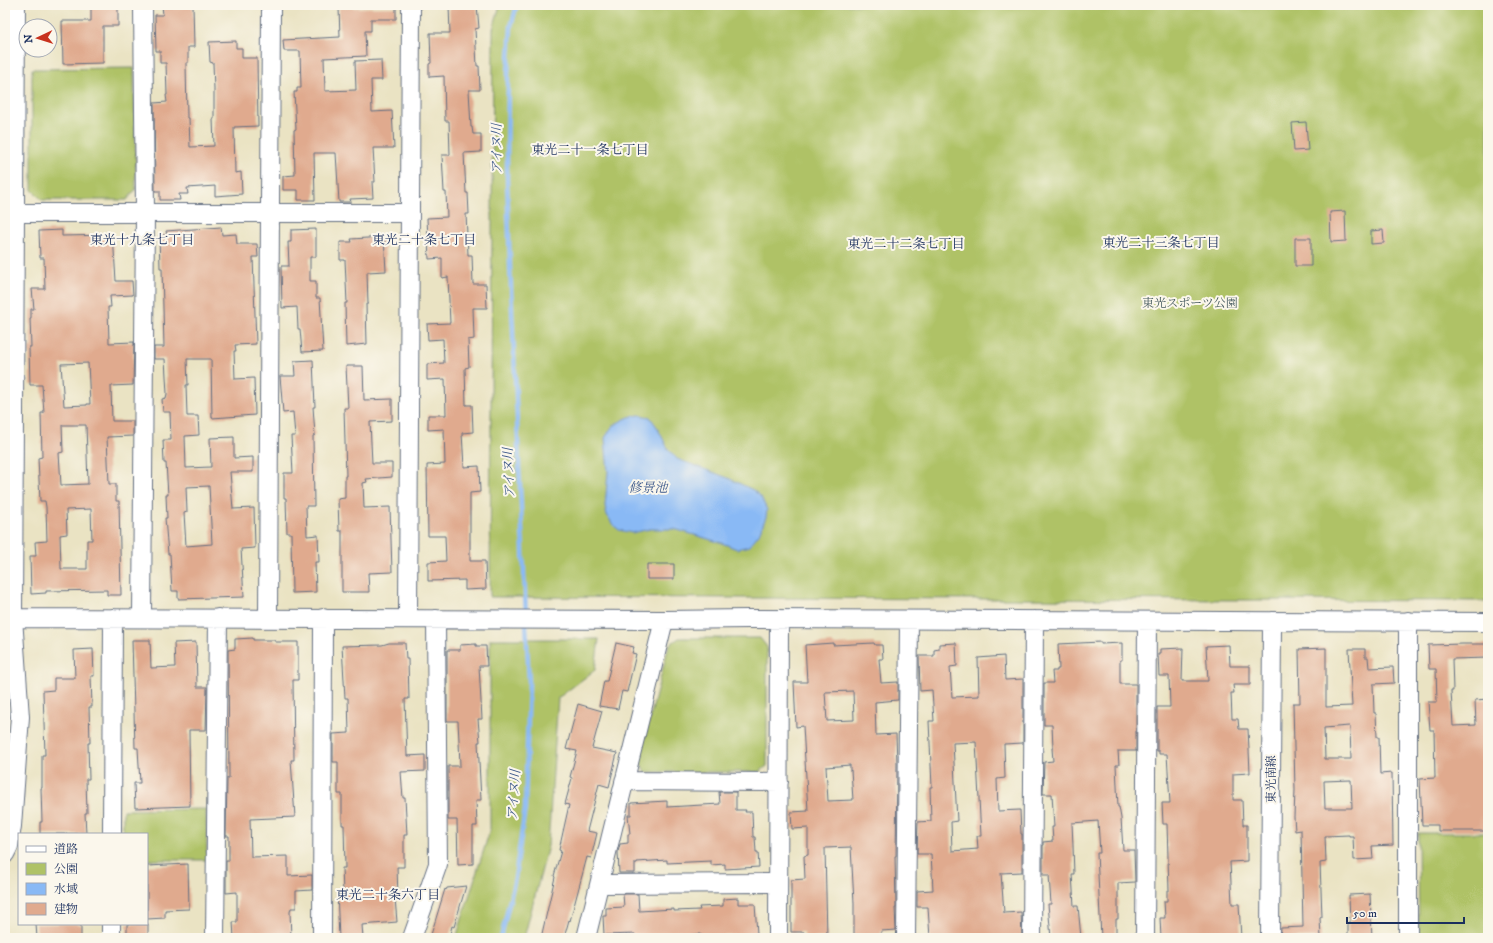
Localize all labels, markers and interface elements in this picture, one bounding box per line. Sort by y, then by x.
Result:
north arrow [18,18,58,58]
text: N [22,34,36,44]
water label: アイヌ川 [489,122,505,174]
district label: 東光二十一条七丁目 [531,142,649,158]
district label: 東光十九条七丁目 [90,232,194,248]
district label: 東光二十条七丁目 [372,232,476,248]
district label: 東光二十三条七丁目 [1102,235,1220,251]
district label: 東光二十二条七丁目 [847,236,965,252]
park label: 東光スポーツ公園 [1142,296,1238,311]
water label: アイヌ川 [500,445,518,499]
water label: 修景池 [628,480,669,496]
street label: 東光南線 [1264,755,1279,803]
water label: アイヌ川 [504,767,524,821]
legend [18,833,148,925]
text: 道路 [54,842,78,857]
text: 公園 [54,862,78,877]
text: 水域 [54,882,78,897]
district label: 東光二十条六丁目 [336,887,440,903]
scale bar [1347,899,1464,925]
text: 建物 [54,902,78,917]
text: 50 m [1353,906,1377,921]

